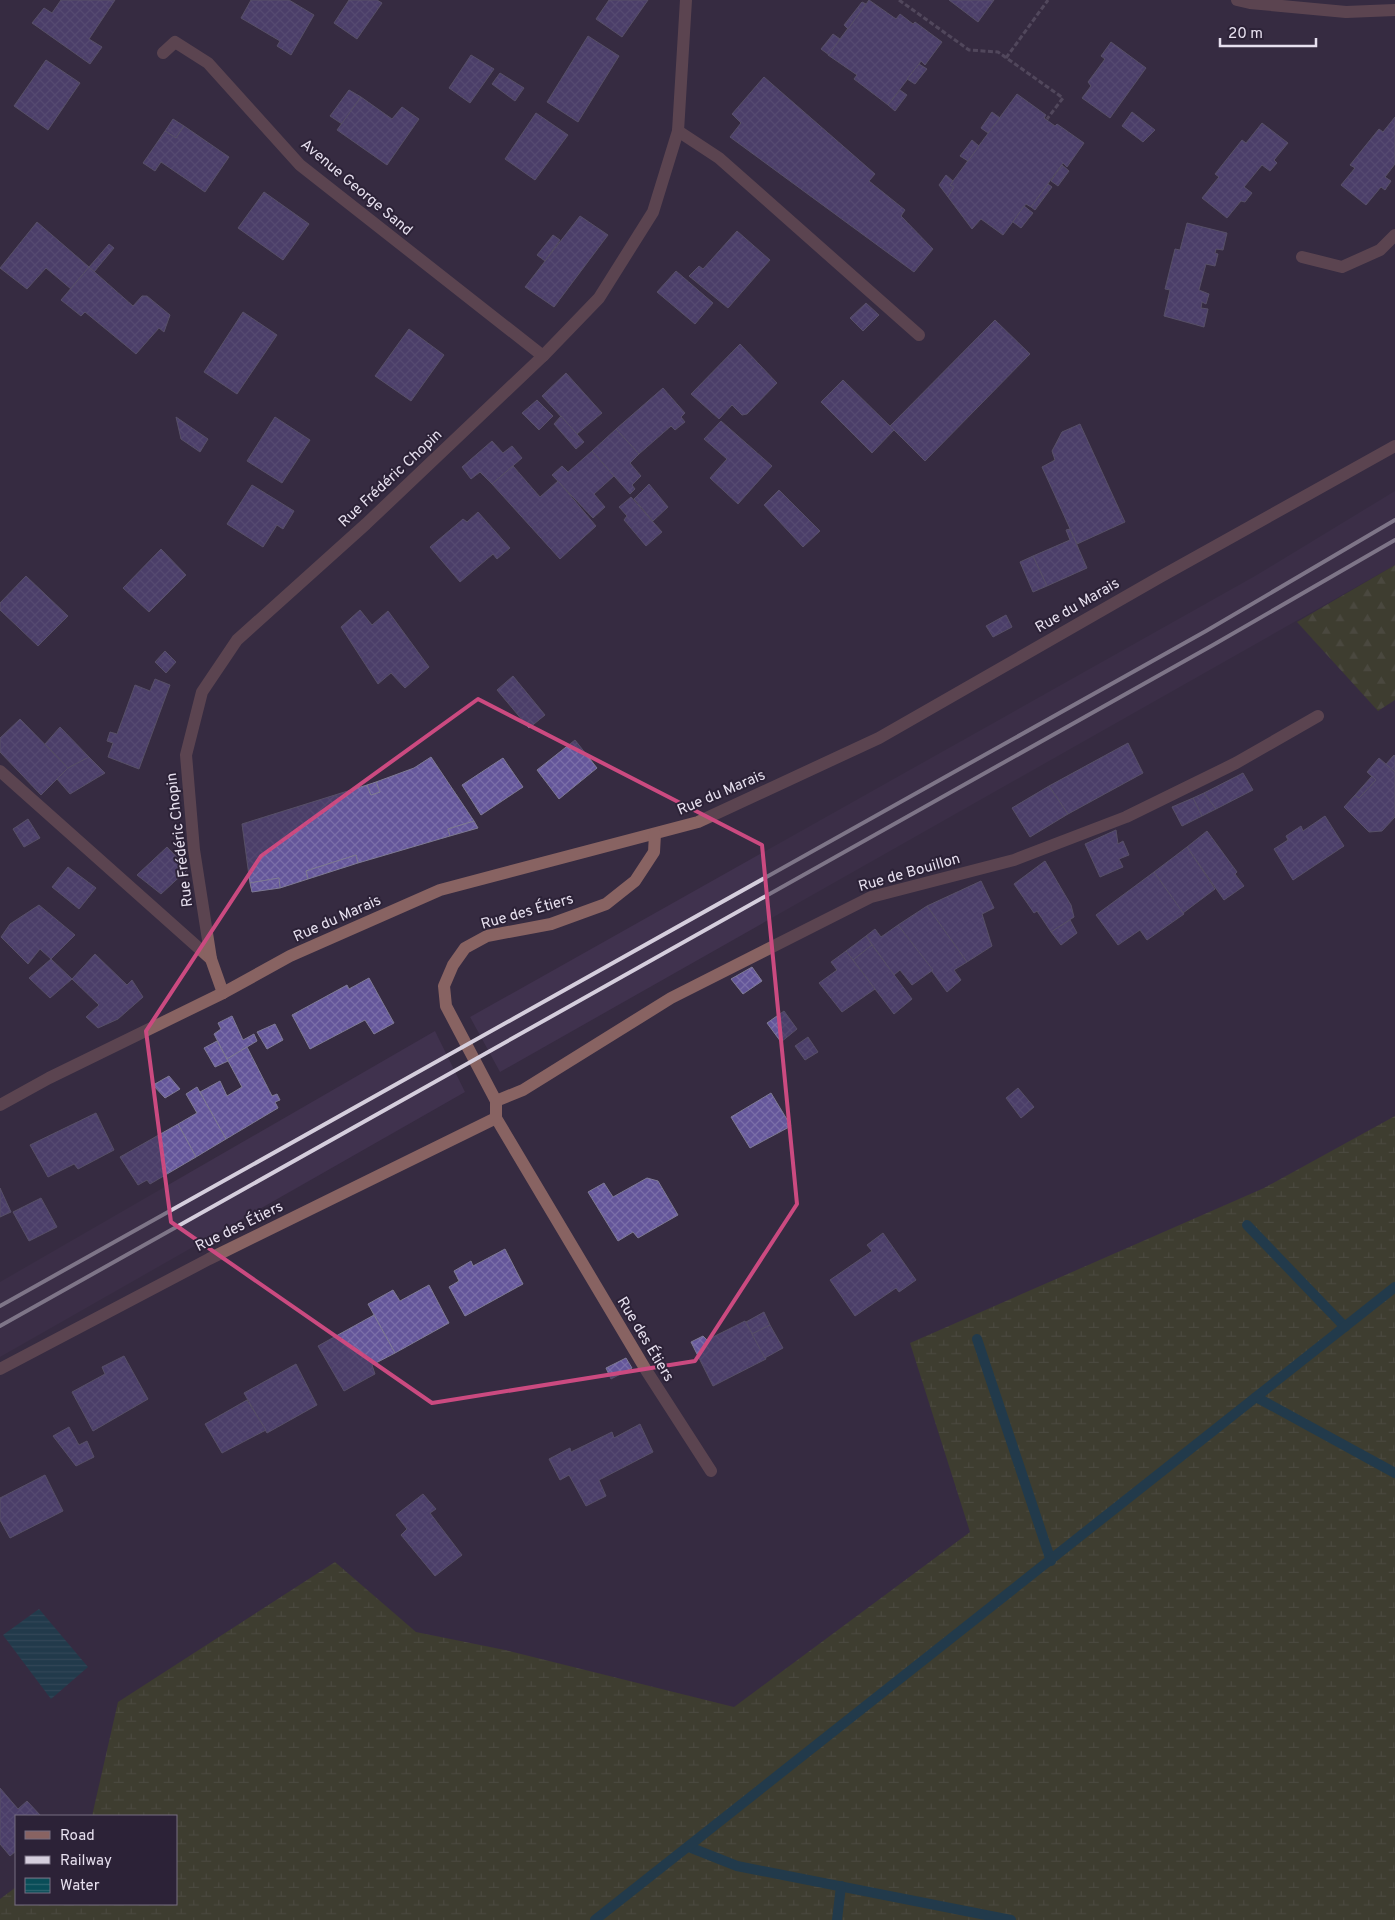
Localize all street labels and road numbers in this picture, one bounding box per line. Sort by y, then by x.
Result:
street label: Avenue George Sand [296,136,416,240]
street label: Rue Frédéric Chopin [335,426,447,532]
street label: Rue du Marais [1032,575,1123,638]
street label: Rue du Marais [675,766,769,821]
street label: Rue Frédéric Chopin [163,772,198,908]
street label: Rue de Bouillon [856,850,962,897]
street label: Rue des Étiers [479,889,576,935]
street label: Rue du Marais [291,892,384,947]
street label: Rue des Étiers [192,1197,287,1257]
street label: Rue des Étiers [612,1293,678,1386]

